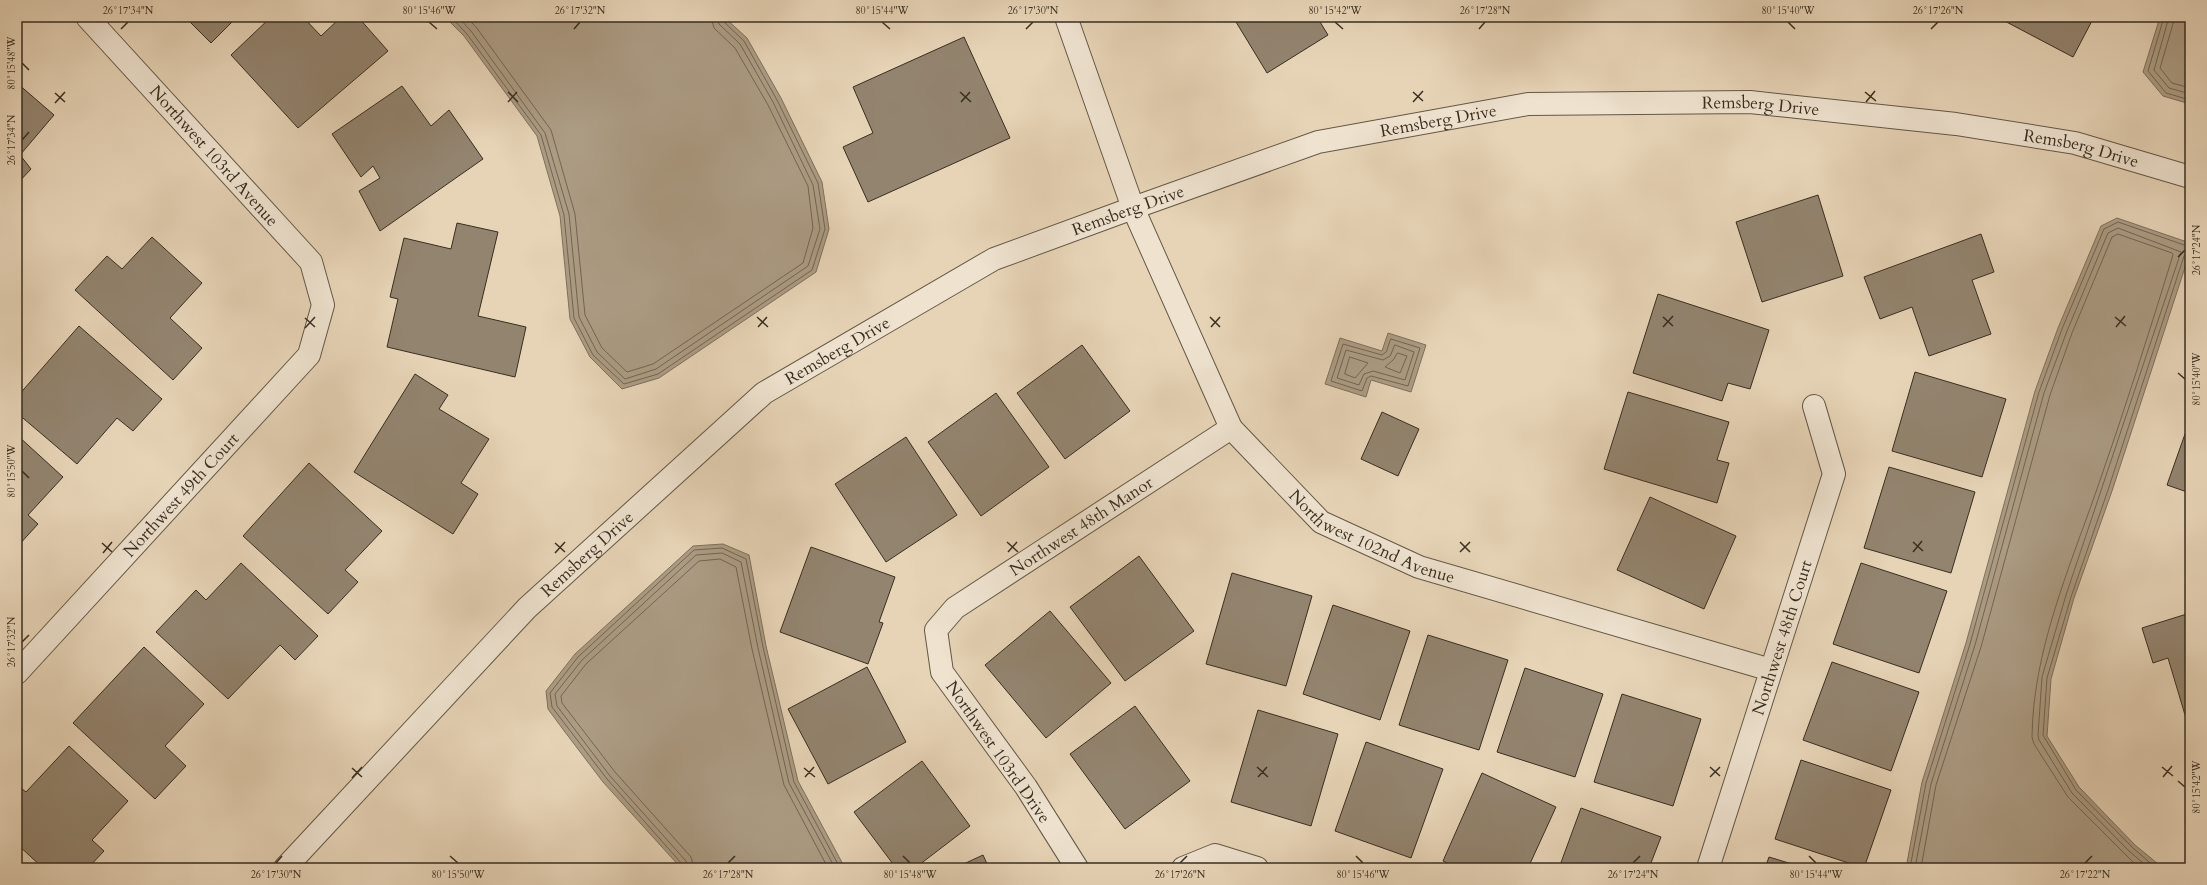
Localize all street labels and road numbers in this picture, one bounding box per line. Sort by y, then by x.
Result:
street label: Northwest 103rd Avenue [144,80,284,232]
street label: Remsberg Drive [1702,90,1821,121]
street label: Remsberg Drive [1378,98,1498,142]
street label: Remsberg Drive [2022,123,2142,173]
street label: Remsberg Drive [1069,179,1187,241]
street label: Remsberg Drive [781,311,894,390]
street label: Northwest 49th Court [118,427,244,562]
street label: Northwest 48th Manor [1005,470,1158,581]
street label: Northwest 102nd Avenue [1284,484,1458,588]
street label: Remsberg Drive [535,506,638,602]
street label: Northwest 48th Court [1746,556,1817,718]
street label: Northwest 103rd Drive [940,676,1056,828]

